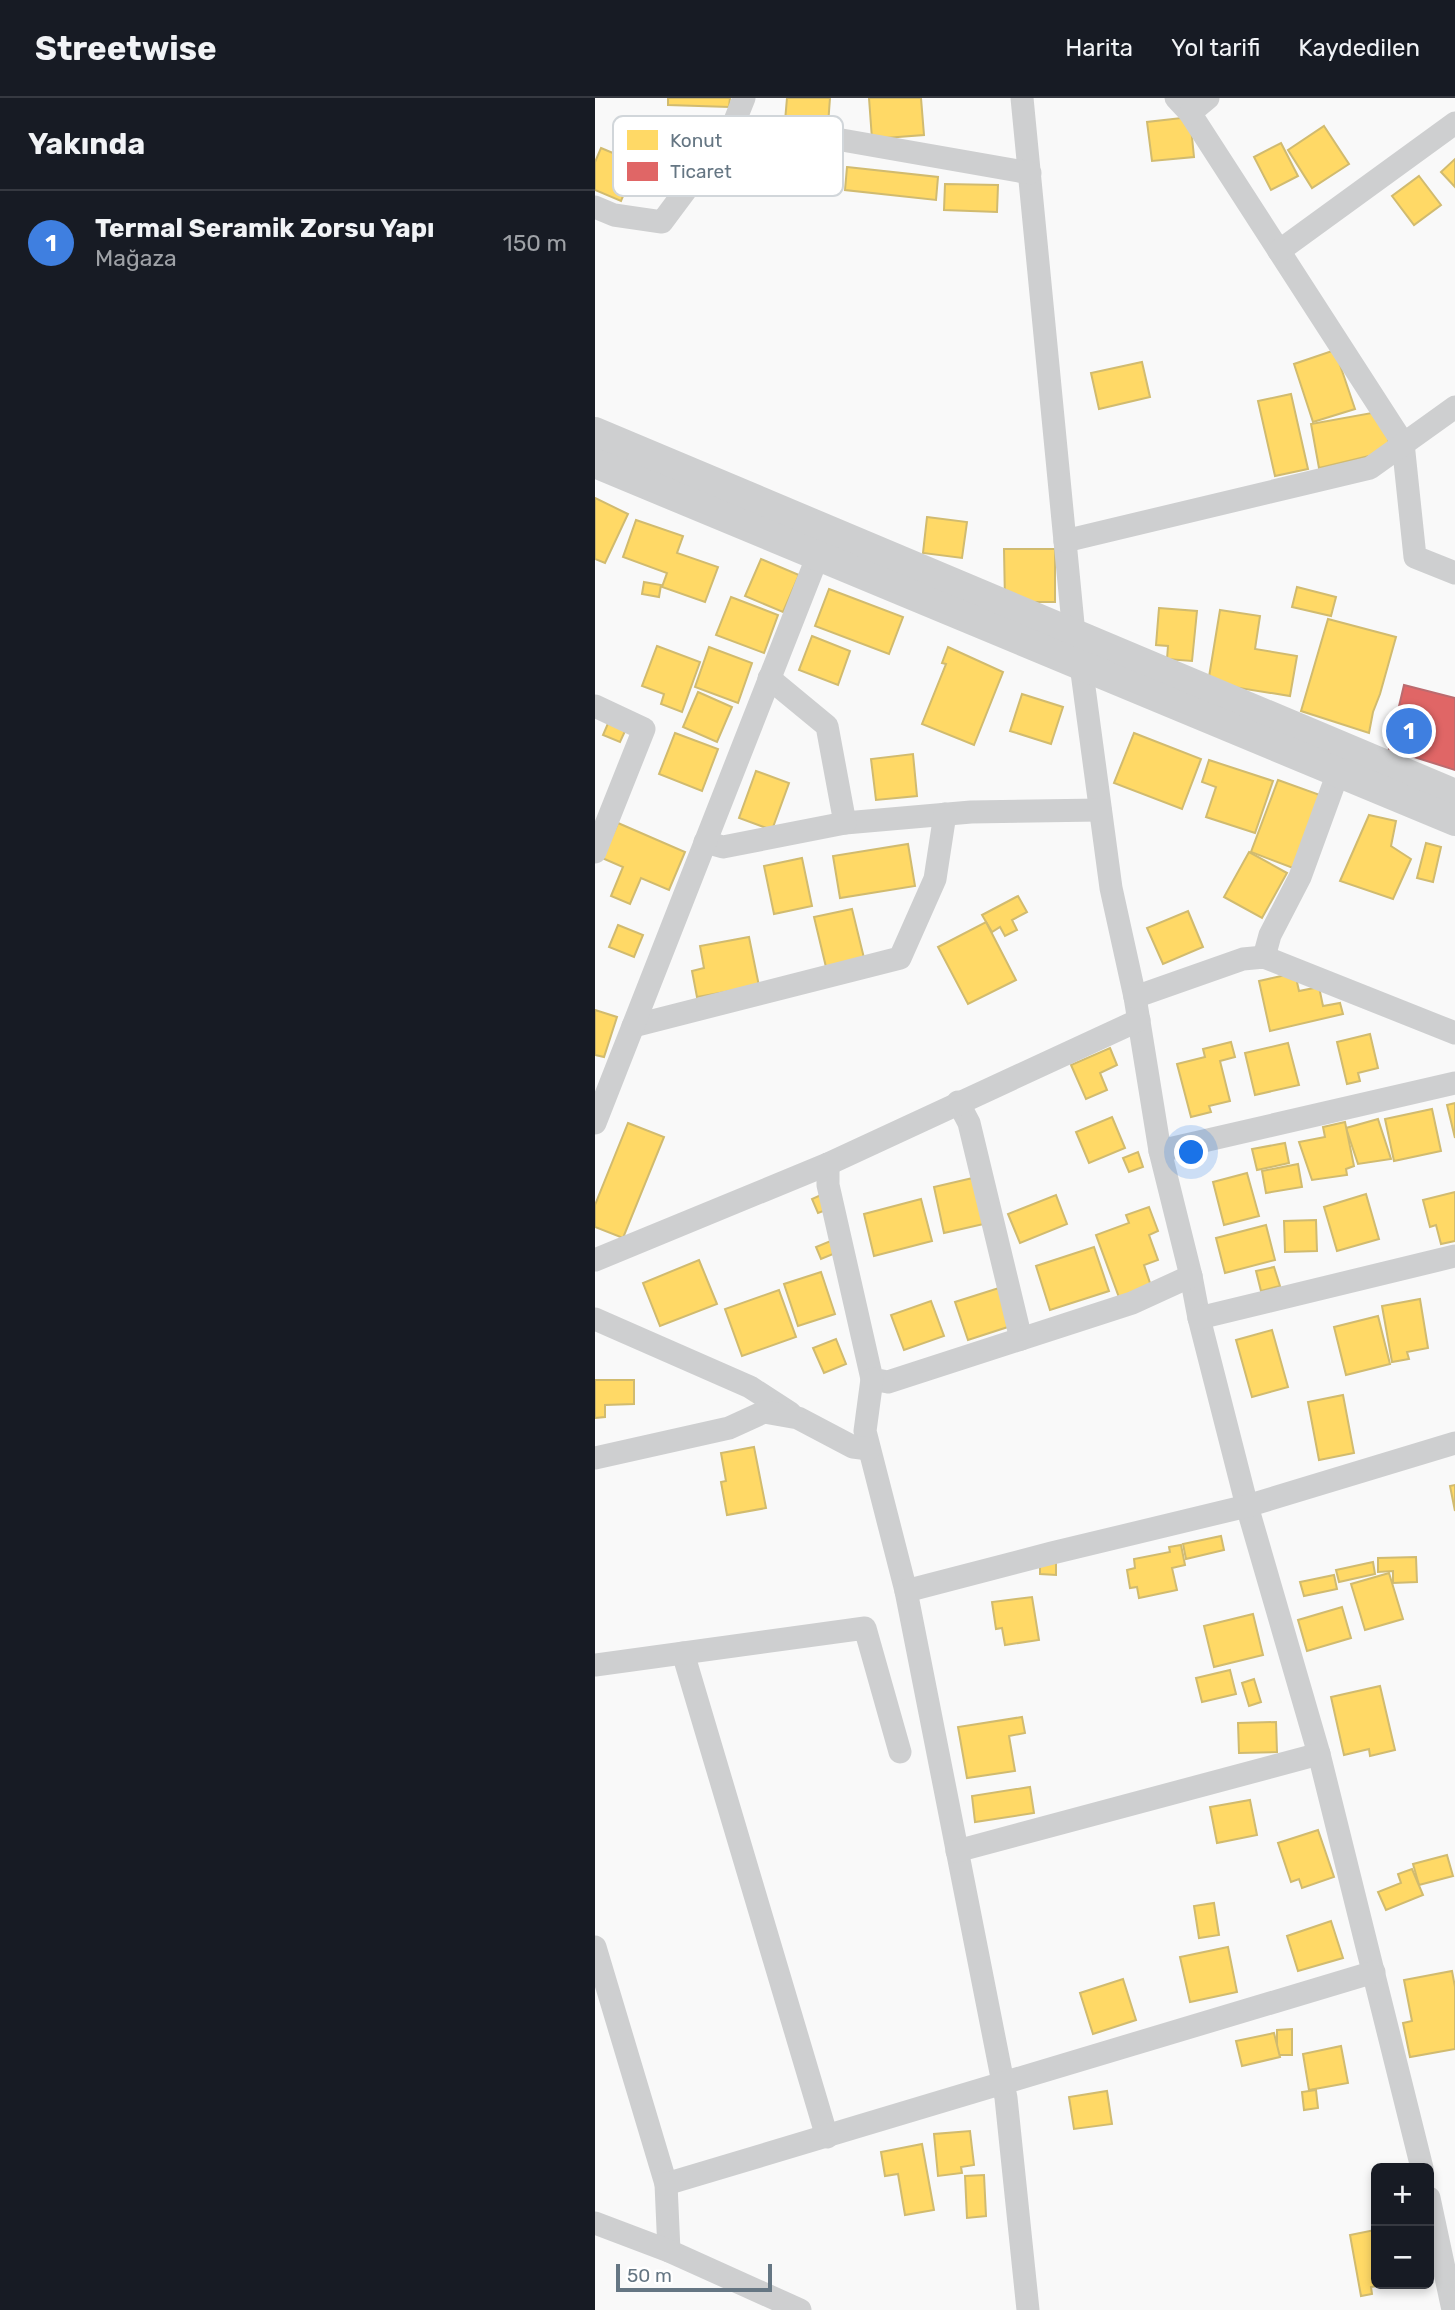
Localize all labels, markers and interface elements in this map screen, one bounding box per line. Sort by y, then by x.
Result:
text: Streetwise [35,29,217,68]
text: Harita [1065,34,1133,62]
text: Yol tarifi [1171,34,1260,62]
text: Kaydedilen [1298,34,1420,62]
legend [613,116,843,196]
text: Yakında [28,126,145,162]
text: Konut [670,129,723,152]
text: Ticaret [670,160,732,183]
text: Termal Seramik Zorsu Yapı [95,213,435,244]
text: 1 [45,229,57,257]
text: 150 m [503,229,567,257]
text: Mağaza [95,244,177,272]
pin: 1 [1386,705,1432,757]
your location [1174,1135,1208,1169]
map controls [1371,2163,1434,2289]
button: + [1371,2163,1434,2226]
button: − [1371,2226,1434,2289]
scale bar [616,2261,772,2293]
text: 50 m [627,2264,672,2287]

